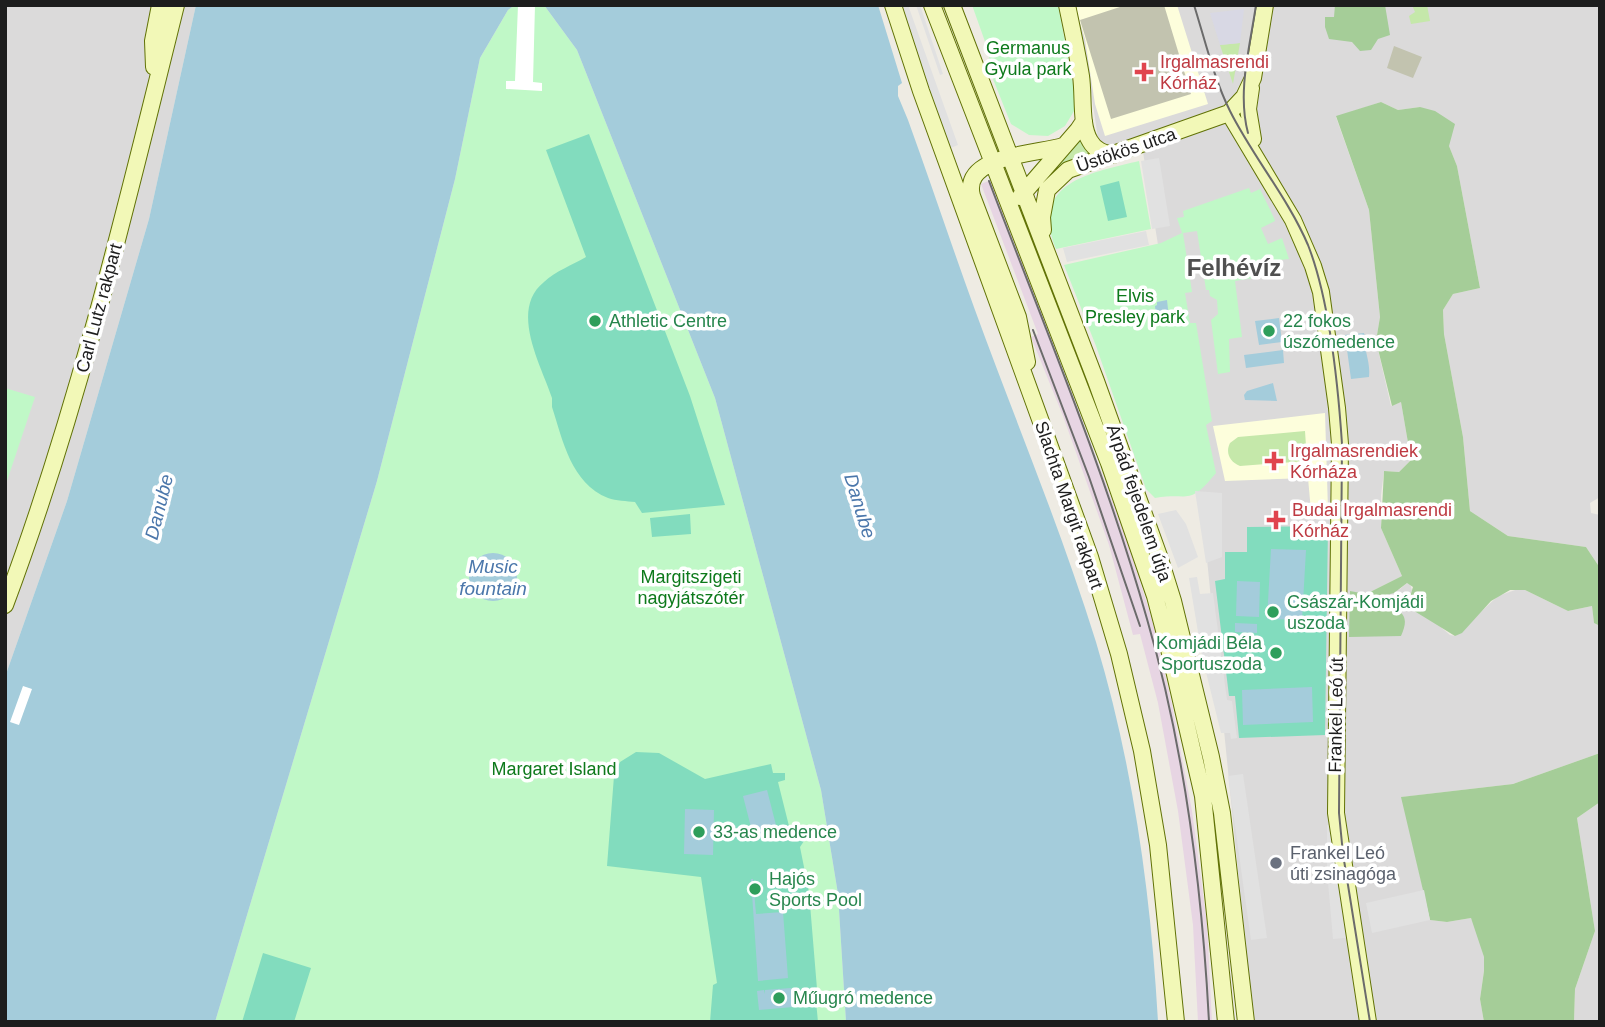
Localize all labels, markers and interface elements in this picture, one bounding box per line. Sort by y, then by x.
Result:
park label: Germanus Gyula park [984,38,1073,79]
place label: Irgalmasrendi Kórház [1160,52,1269,93]
marker: Irgalmasrendi Kórház [1134,62,1154,82]
street label: Üstökös utca [1074,123,1179,176]
street label: Carl Lutz rakpart [72,241,126,375]
district label: Felhévíz [1187,254,1281,281]
park label: Elvis Presley park [1085,286,1186,327]
place label: Athletic Centre [609,311,727,331]
place label: 22 fokos úszómedence [1283,311,1395,352]
marker: Athletic Centre [587,313,603,329]
marker: 22 fokos úszómedence [1261,323,1277,339]
street label: Slachta Margit rakpart [1031,419,1107,591]
street label: Árpád fejedelem útja [1103,422,1176,585]
place label: Irgalmasrendiek Kórháza [1290,441,1419,482]
marker: Irgalmasrendiek Kórháza [1264,451,1284,471]
water label: Danube [840,471,880,541]
water label: Danube [141,472,177,542]
place label: Budai Irgalmasrendi Kórház [1292,500,1452,541]
marker: Budai Irgalmasrendi Kórház [1266,510,1286,530]
water label: Music fountain [459,556,527,599]
park label: Margitszigeti nagyjátszótér [637,567,745,608]
place label: Császár-Komjádi uszoda [1287,592,1424,633]
marker: Császár-Komjádi uszoda [1265,604,1281,620]
place label: Komjádi Béla Sportuszoda [1156,633,1263,674]
marker: Komjádi Béla Sportuszoda [1268,645,1284,661]
street label: Frankel Leó út [1325,657,1347,773]
park label: Margaret Island [491,759,617,779]
place label: 33-as medence [713,822,837,842]
marker: 33-as medence [691,824,707,840]
place label: Frankel Leó úti zsinagóga [1290,843,1397,884]
marker: Frankel Leó úti zsinagóga [1268,855,1284,871]
place label: Hajós Sports Pool [769,869,862,910]
marker: Hajós Sports Pool [747,881,763,897]
place label: Műugró medence [793,988,933,1008]
marker: Műugró medence [771,990,787,1006]

